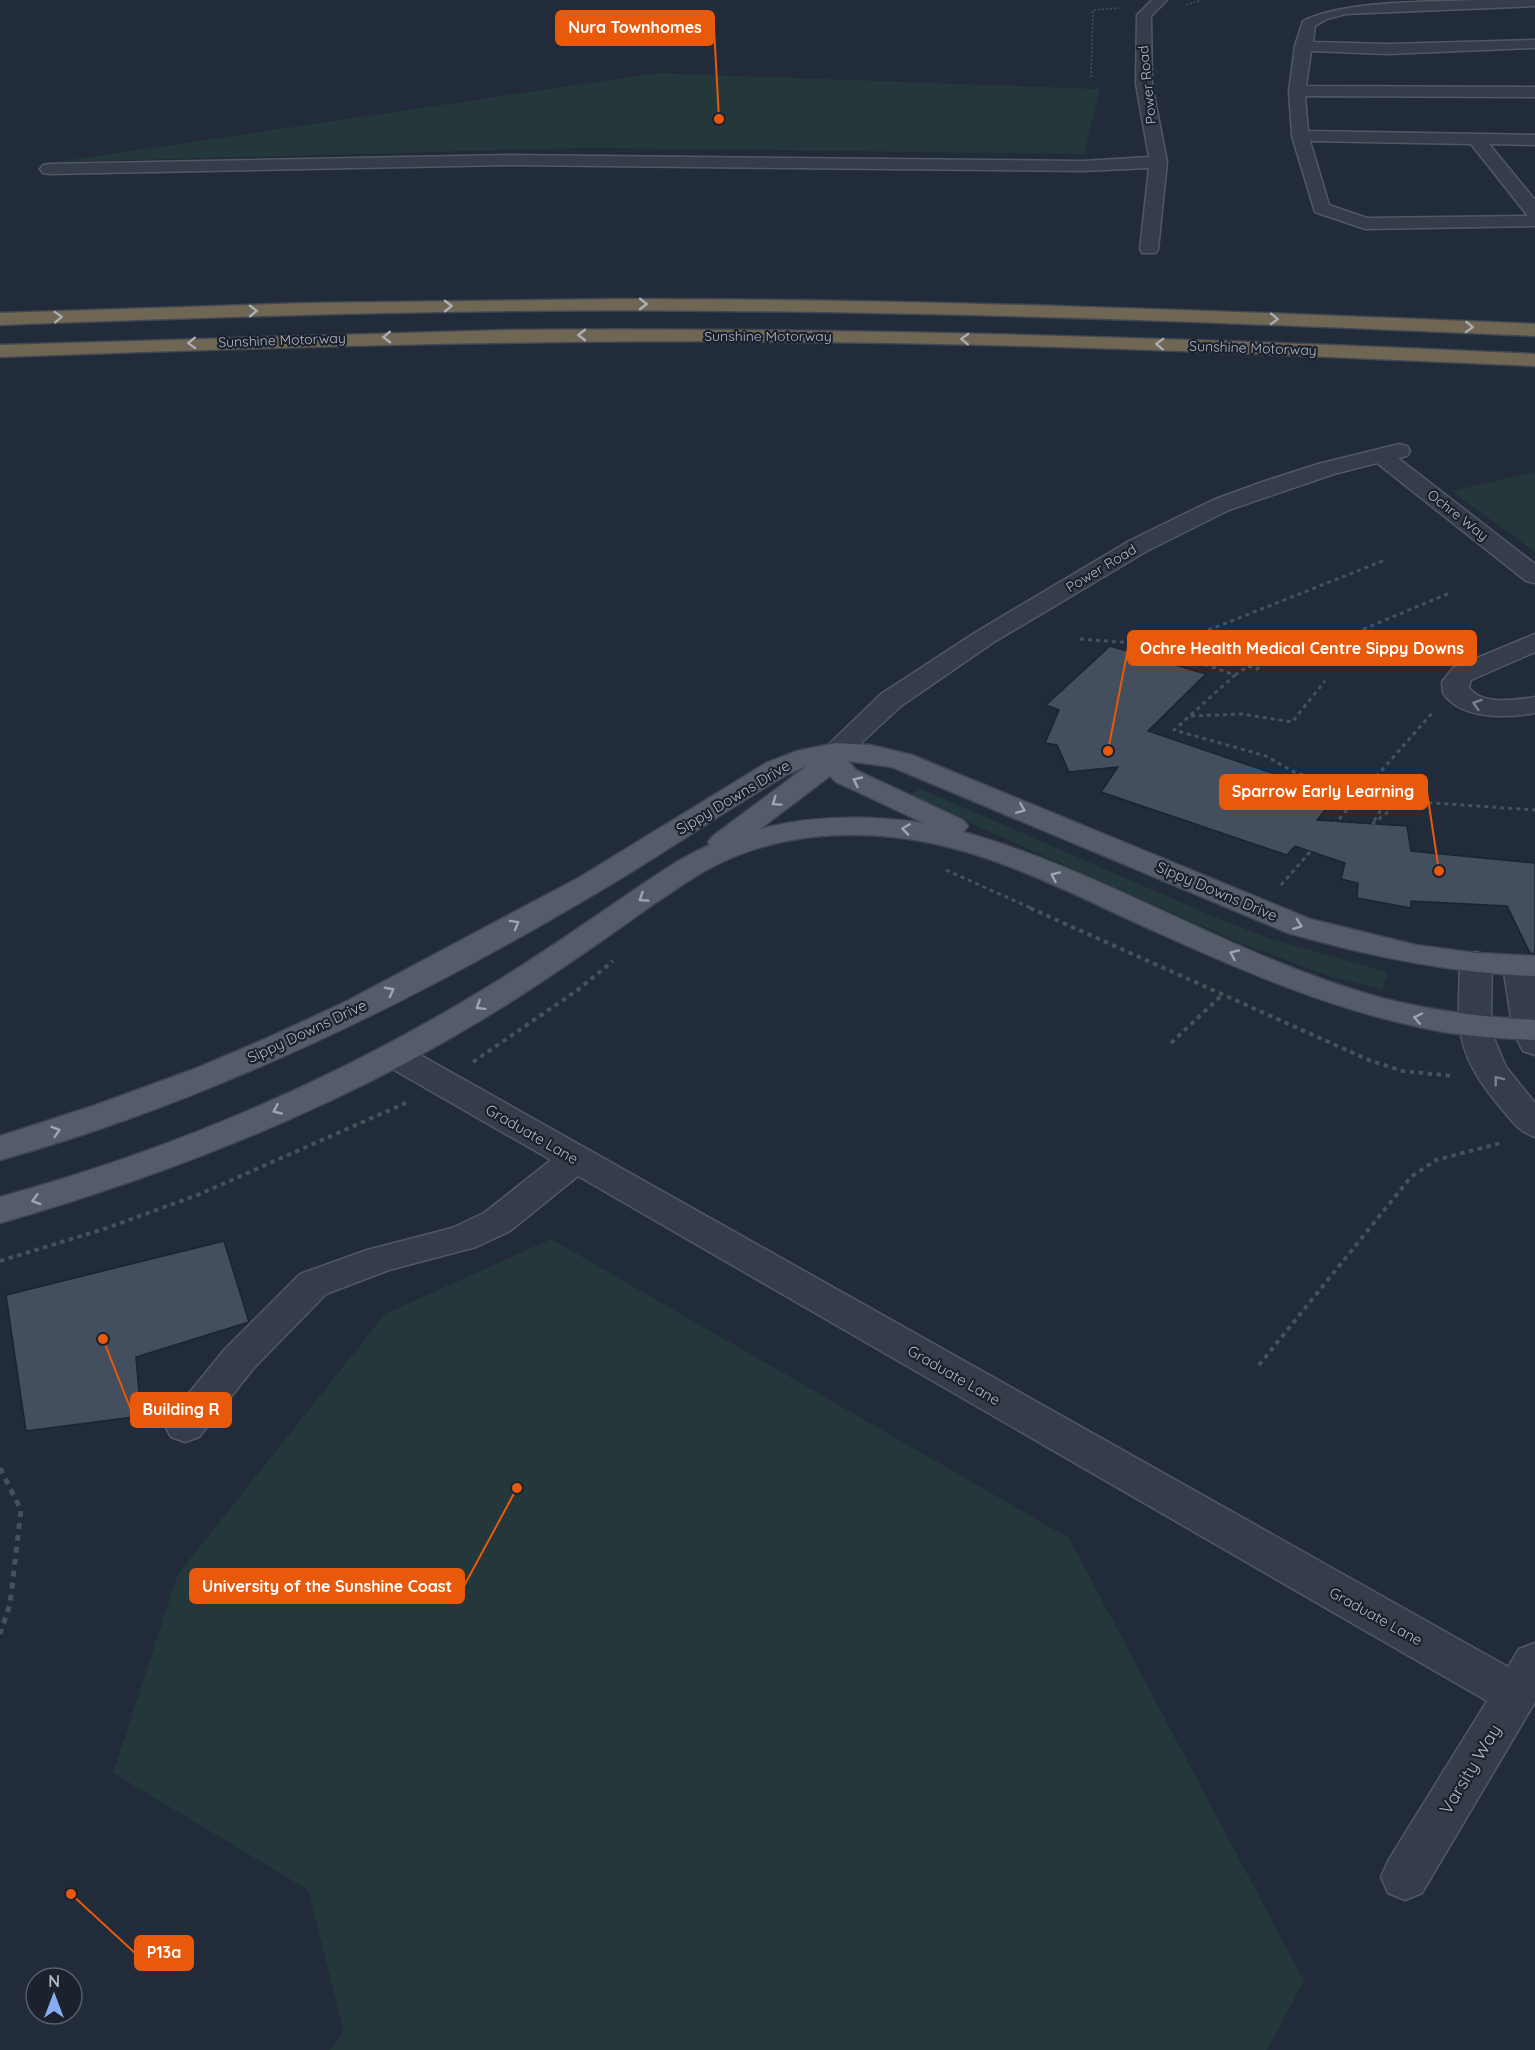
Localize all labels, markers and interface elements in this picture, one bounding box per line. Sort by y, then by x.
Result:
callout: Nura Townhomes [556,11,714,45]
text: Nura Townhomes [568,17,702,37]
street label: Power Road [1134,45,1160,125]
one-way arrow [639,298,648,310]
one-way arrow [444,300,453,313]
one-way arrow [249,304,258,317]
one-way arrow [54,311,63,324]
one-way arrow [1270,312,1279,325]
one-way arrow [1464,321,1473,334]
street label: Sunshine Motorway [704,327,832,345]
street label: Sunshine Motorway [218,329,346,351]
one-way arrow [577,329,586,341]
one-way arrow [383,331,392,344]
one-way arrow [961,332,970,345]
one-way arrow [188,337,197,349]
street label: Sunshine Motorway [1189,337,1317,359]
one-way arrow [1156,338,1165,351]
street label: Ochre Way [1424,486,1492,544]
street label: Power Road [1062,540,1140,596]
callout: Ochre Health Medical Centre Sippy Downs [1128,631,1476,665]
text: Ochre Health Medical Centre Sippy Downs [1140,638,1464,658]
one-way arrow [1473,699,1483,711]
street label: Sippy Downs Drive [673,755,793,839]
callout: Sparrow Early Learning [1220,775,1427,809]
one-way arrow [852,776,863,788]
text: Sparrow Early Learning [1232,781,1414,801]
one-way arrow [771,795,782,806]
one-way arrow [1015,802,1026,814]
one-way arrow [901,824,911,836]
street label: Sippy Downs Drive [1154,857,1280,925]
one-way arrow [1051,871,1062,883]
one-way arrow [638,891,649,902]
one-way arrow [1292,917,1303,930]
one-way arrow [509,920,520,931]
one-way arrow [1229,949,1240,961]
one-way arrow [384,987,395,998]
street label: Sippy Downs Drive [244,995,370,1067]
one-way arrow [476,998,486,1010]
one-way arrow [1413,1012,1423,1025]
one-way arrow [1494,1075,1505,1086]
street label: Graduate Lane [482,1100,582,1168]
one-way arrow [273,1103,284,1115]
one-way arrow [50,1126,61,1138]
one-way arrow [31,1193,42,1205]
street label: Graduate Lane [904,1341,1004,1409]
callout: Building R [131,1393,231,1427]
text: Building R [143,1399,219,1419]
callout: University of the Sunshine Coast [190,1569,464,1603]
text: University of the Sunshine Coast [202,1576,452,1596]
street label: Graduate Lane [1326,1583,1426,1649]
street label: Varsity Way [1434,1720,1506,1818]
callout: P13a [135,1936,193,1970]
text: P13a [147,1942,181,1962]
north arrow [24,1966,84,2026]
text: N [48,1971,60,1991]

